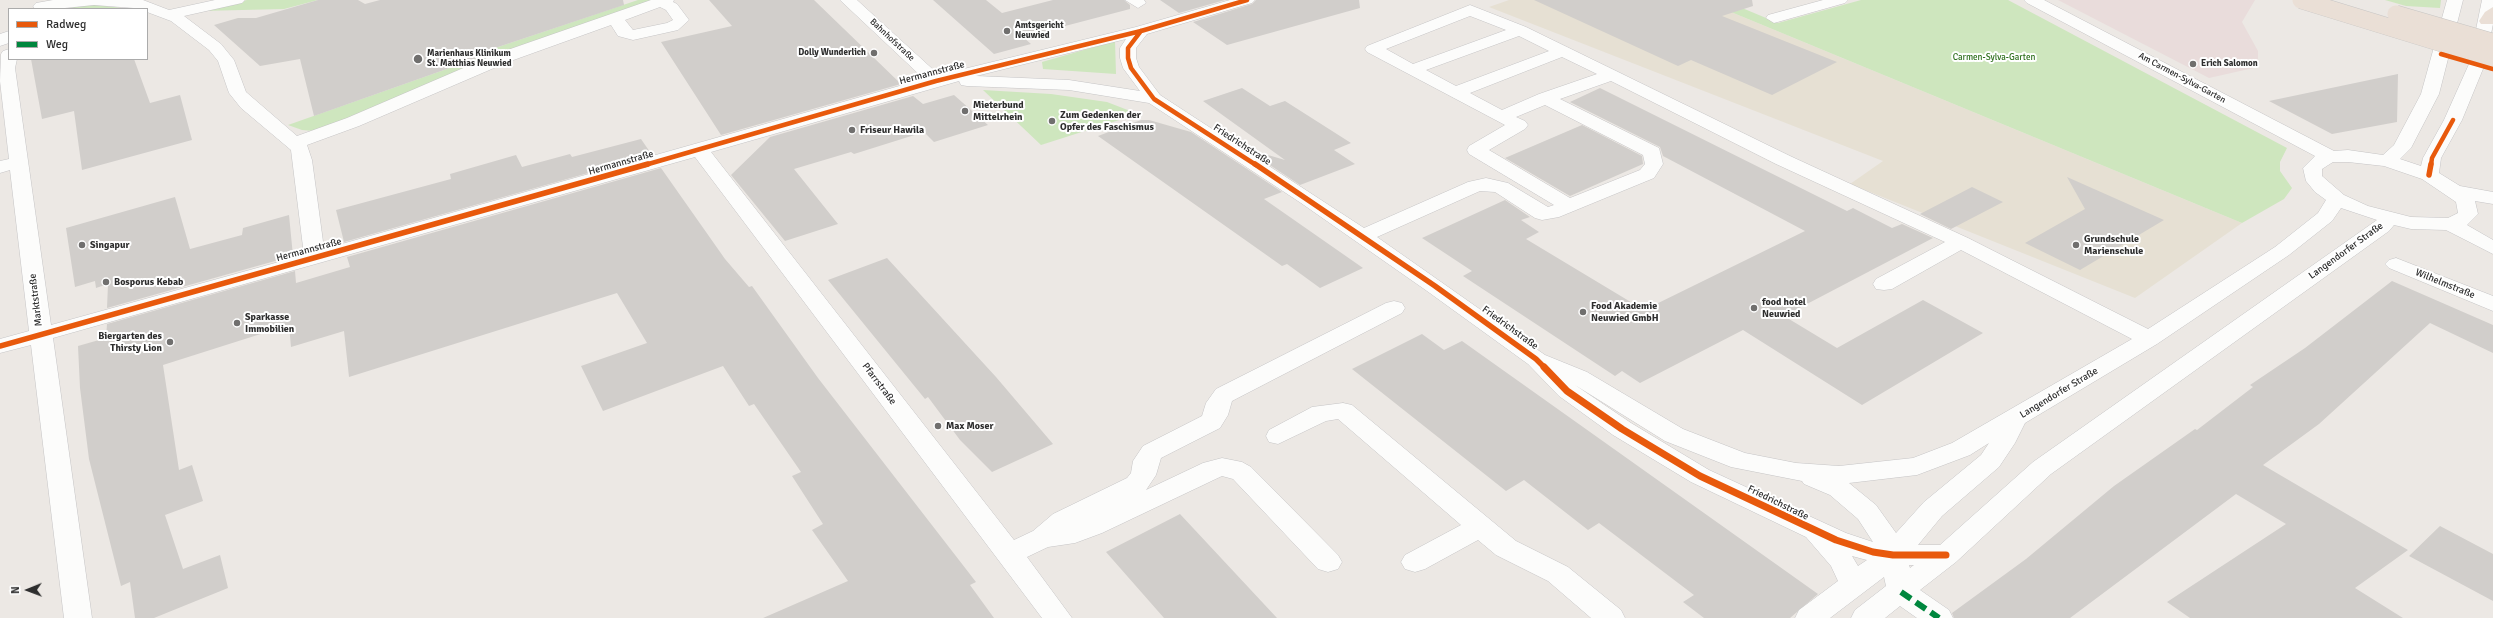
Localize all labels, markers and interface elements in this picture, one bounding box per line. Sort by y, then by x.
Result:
legend [8,8,148,60]
street label: Bahnhofstraße [867,16,917,64]
text: Radweg [46,17,86,32]
place label: Amtsgericht Neuwied [1015,21,1064,42]
marker: Amtsgericht Neuwied [1002,26,1012,36]
text: Weg [46,37,68,52]
place label: Dolly Wunderlich [798,48,866,58]
marker: Dolly Wunderlich [869,48,879,58]
place label: Marienhaus Klinikum St. Matthias Neuwied [427,49,512,70]
street label: Am Carmen-Sylva-Garten [2136,50,2228,106]
marker: Marienhaus Klinikum St. Matthias Neuwied [412,53,424,65]
park label: Carmen-Sylva-Garten [1953,53,2035,63]
street label: Hermannstraße [898,59,966,87]
marker: Erich Salomon [2188,59,2198,69]
place label: Erich Salomon [2201,59,2258,69]
place label: Mieterbund Mittelrhein [973,99,1024,122]
marker: Mieterbund Mittelrhein [960,106,970,116]
place label: Zum Gedenken der Opfer des Faschismus [1060,109,1154,132]
marker: Zum Gedenken der Opfer des Faschismus [1047,116,1057,126]
street label: Friedrichstraße [1211,122,1273,168]
place label: Friseur Hawila [860,124,924,136]
marker: Friseur Hawila [847,125,857,135]
street label: Hermannstraße [587,148,655,178]
street label: Langendorfer Straße [2306,220,2386,282]
place label: Grundschule Marienschule [2084,233,2143,256]
street label: Hermannstraße [275,236,343,264]
place label: Singapur [90,239,129,251]
marker: Singapur [77,240,87,250]
marker: Grundschule Marienschule [2071,240,2081,250]
street label: Wilhelmstraße [2413,267,2477,301]
street label: Marktstraße [27,273,45,327]
place label: Bosporus Kebab [114,276,183,288]
marker: Bosporus Kebab [101,277,111,287]
place label: food hotel Neuwied [1762,296,1806,320]
place label: Food Akademie Neuwied GmbH [1591,300,1659,324]
marker: food hotel Neuwied [1749,303,1759,313]
street label: Friedrichstraße [1480,304,1540,352]
marker: Food Akademie Neuwied GmbH [1578,307,1588,317]
place label: Sparkasse Immobilien [245,311,294,334]
marker: Sparkasse Immobilien [232,318,242,328]
place label: Biergarten des Thirsty Lion [98,330,162,354]
marker: Biergarten des Thirsty Lion [165,337,175,347]
street label: Pfarrstraße [859,361,899,407]
street label: Langendorfer Straße [2018,365,2100,421]
place label: Max Moser [946,420,993,432]
marker: Max Moser [933,421,943,431]
street label: Friedrichstraße [1746,483,1810,523]
north arrow [8,570,48,610]
text: N [9,586,22,594]

